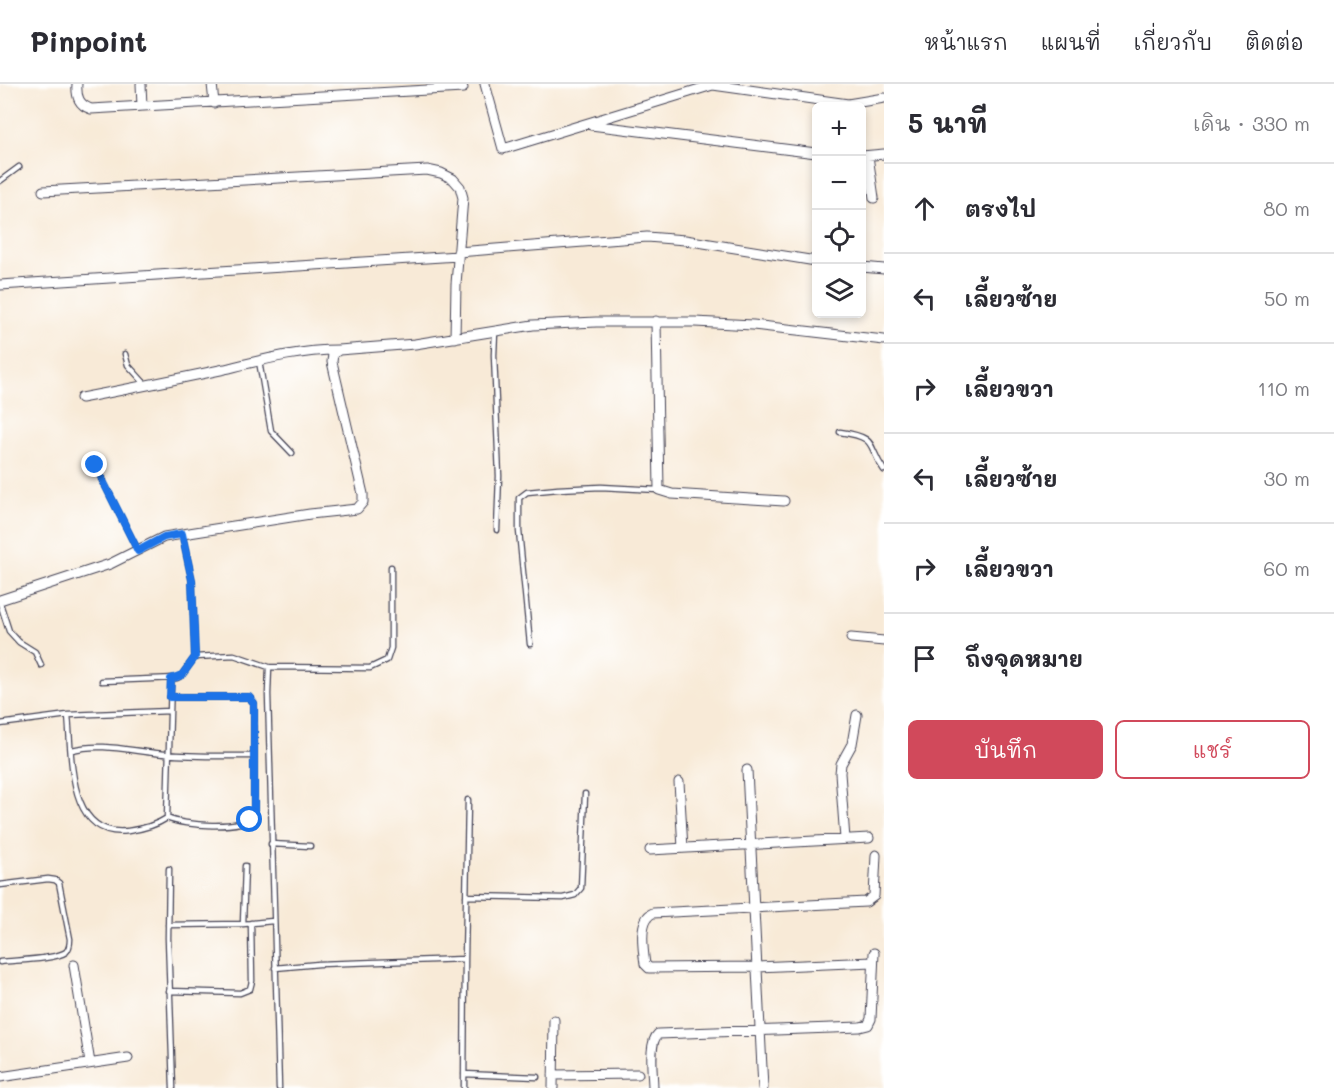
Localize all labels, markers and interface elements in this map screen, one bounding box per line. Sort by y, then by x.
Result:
text: Pinpoint [30,23,147,59]
text: หน้าแรก [924,28,1008,55]
text: แผนที่ [1041,28,1101,55]
text: เกี่ยวกับ [1134,28,1212,55]
text: ติดต่อ [1245,28,1304,55]
map controls [812,102,866,318]
button: + [812,102,866,156]
text: 5 นาที [908,106,987,140]
text: เดิน · 330 m [1193,110,1310,136]
button: − [812,156,866,210]
icon: ahead [908,192,941,225]
text: ตรงไป [965,194,1036,223]
text: 80 m [1263,195,1310,221]
button: locate [812,210,866,264]
button: layers [812,264,866,318]
icon: left [908,282,941,315]
text: เลี้ยวซ้าย [965,284,1057,313]
text: 50 m [1264,285,1310,311]
icon: right [908,372,941,405]
text: เลี้ยวขวา [965,374,1054,403]
text: 110 m [1257,375,1310,401]
route end [81,451,107,477]
icon: left [908,462,941,495]
text: เลี้ยวซ้าย [965,464,1057,493]
text: 30 m [1264,465,1310,491]
icon: right [908,552,941,585]
text: เลี้ยวขวา [965,554,1054,583]
text: 60 m [1263,555,1310,581]
icon: arrive [908,642,941,675]
text: ถึงจุดหมาย [965,644,1083,673]
button: บันทึก [908,720,1103,779]
button: แชร์ [1115,720,1310,779]
route start [236,806,262,832]

